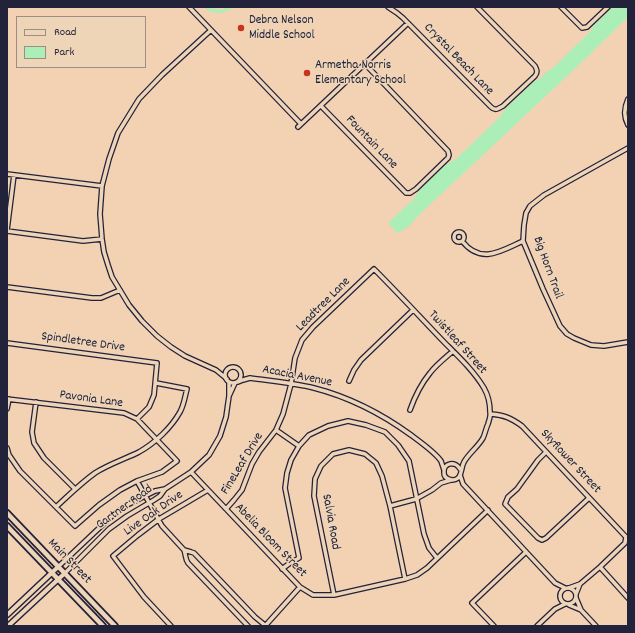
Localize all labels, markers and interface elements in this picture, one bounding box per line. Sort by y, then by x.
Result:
place label: Debra Nelson Middle School [249,13,315,44]
legend [16,16,146,68]
street label: Crystal Beach Lane [420,21,496,99]
marker: Debra Nelson Middle School [236,23,246,33]
text: Road [54,24,76,41]
text: Park [54,44,74,61]
place label: Armetha Norris Elementary School [315,58,406,89]
marker: Armetha Norris Elementary School [302,68,312,78]
street label: Fountain Lane [342,113,400,173]
street label: Big Horn Trail [529,235,565,301]
street label: Leadtree Lane [294,275,354,335]
street label: Twistleaf Street [424,308,490,378]
street label: Spindletree Drive [40,329,126,357]
street label: Acacia Avenue [261,363,333,391]
street label: Pavonia Lane [58,388,124,412]
street label: Skyflower Street [536,427,604,497]
street label: FineLeaf Drive [218,430,268,498]
street label: Gartner Road [94,482,156,534]
street label: Live Oak Drive [121,488,187,540]
street label: Salvia Road [317,493,343,551]
street label: Abelia Bloom Street [231,501,309,581]
street label: Main Street [44,536,94,588]

